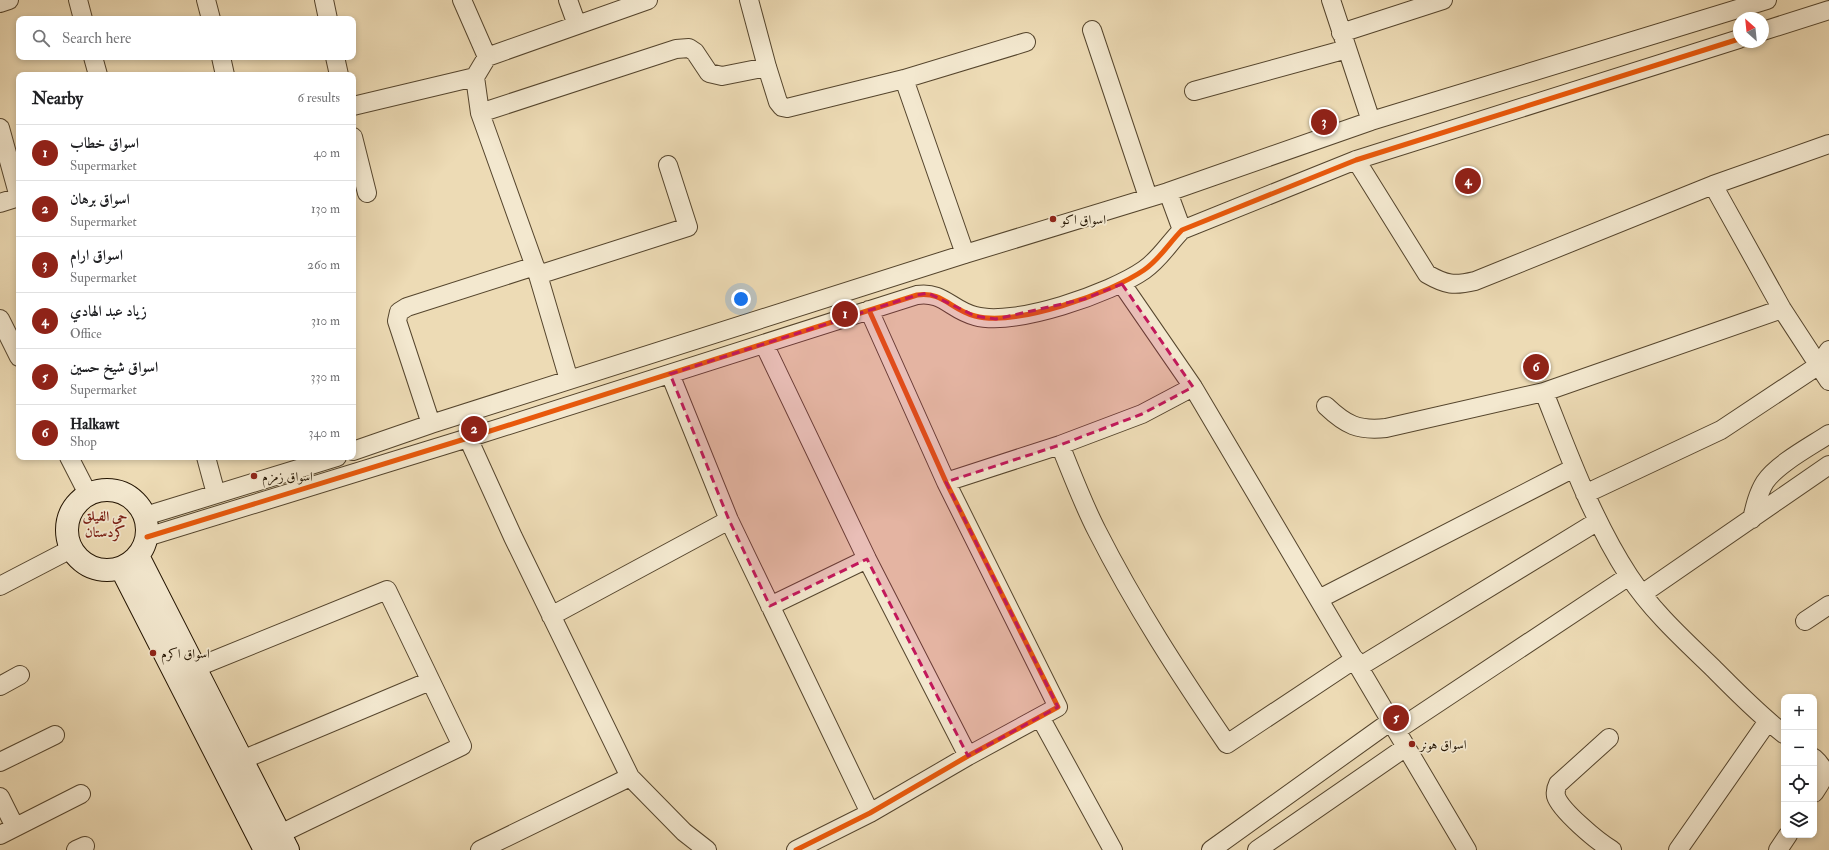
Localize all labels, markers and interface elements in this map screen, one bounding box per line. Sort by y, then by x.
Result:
north arrow [1733,12,1769,48]
search box [16,16,356,60]
icon: search [30,27,52,49]
text: Search here [62,29,131,48]
text: Nearby [32,88,83,109]
text: 6 results [297,90,340,106]
pin: 3 [1311,107,1337,137]
text: اسواق خطاب [70,134,139,153]
text: 1 [43,145,47,161]
text: 40 m [314,145,340,161]
text: Supermarket [70,158,137,174]
pin: 4 [1455,166,1481,196]
text: اسواق برهان [70,190,130,209]
text: 2 [42,201,48,217]
text: 130 m [311,201,340,217]
place label: اسواق اكو [1059,212,1106,228]
text: Supermarket [70,214,137,230]
marker: اسواق اكو [1048,214,1058,224]
text: اسواق ارام [70,246,123,265]
text: 3 [43,257,48,273]
text: 260 m [307,257,340,273]
text: Supermarket [70,270,137,286]
your location [731,289,751,309]
pin: 1 [832,299,858,329]
text: زياد عبد الهادي [70,302,147,321]
text: 4 [41,313,49,329]
text: 310 m [311,313,340,329]
text: Office [70,326,102,342]
pin: 6 [1523,352,1549,382]
text: اسواق شيخ حسين [70,358,158,377]
text: 5 [42,369,48,385]
text: 330 m [311,369,340,385]
text: Supermarket [70,382,137,398]
pin: 2 [461,414,487,444]
text: Halkawt [70,415,119,434]
text: 6 [42,425,48,441]
text: 340 m [309,425,340,441]
text: Shop [70,434,97,450]
place label: اسواق زمزم [262,469,313,488]
marker: اسواق زمزم [249,471,259,481]
district label: حي الفيلق كردستان [83,508,128,542]
place label: اسواق اكرم [161,646,210,665]
marker: اسواق اكرم [148,648,158,658]
map controls [1781,694,1817,838]
button: + [1781,694,1817,730]
pin: 5 [1383,703,1409,733]
button: − [1781,730,1817,766]
place label: اسواق هونر [1418,737,1467,753]
marker: اسواق هونر [1407,739,1417,749]
button: locate [1781,766,1817,802]
button: layers [1781,802,1817,838]

